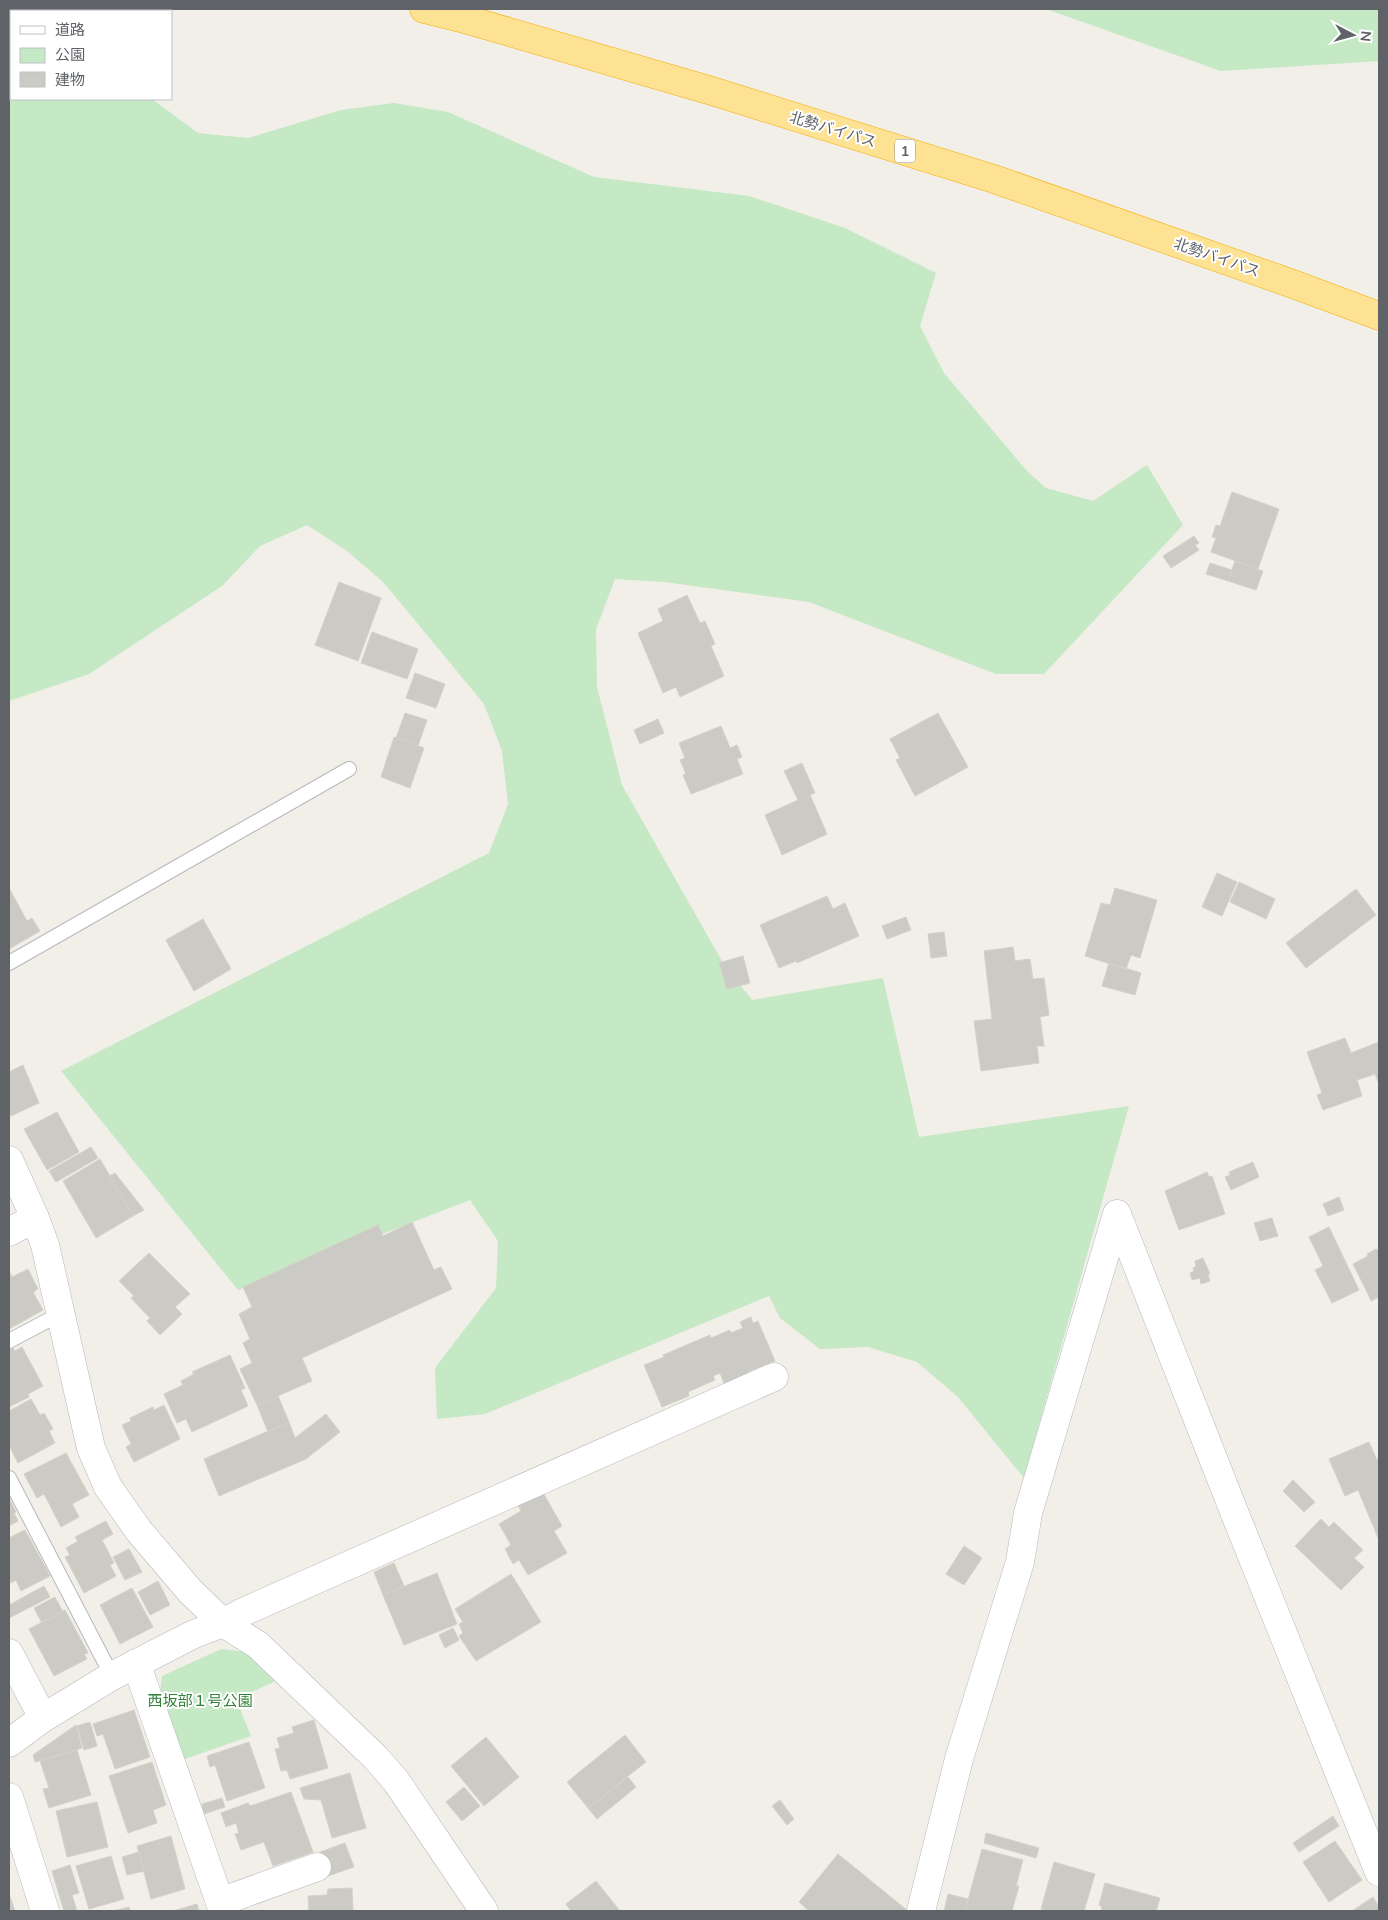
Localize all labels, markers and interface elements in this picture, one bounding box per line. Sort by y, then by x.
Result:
legend [10,10,172,100]
north arrow [1328,10,1378,60]
text: 道路 [55,20,85,39]
text: N [1356,30,1375,43]
text: 公園 [55,45,85,64]
text: 建物 [55,70,85,89]
street label: 北勢バイパス [787,107,879,151]
road number: 1 [895,140,915,162]
street label: 北勢バイパス [1171,233,1263,281]
park label: 西坂部１号公園 [147,1691,253,1710]

